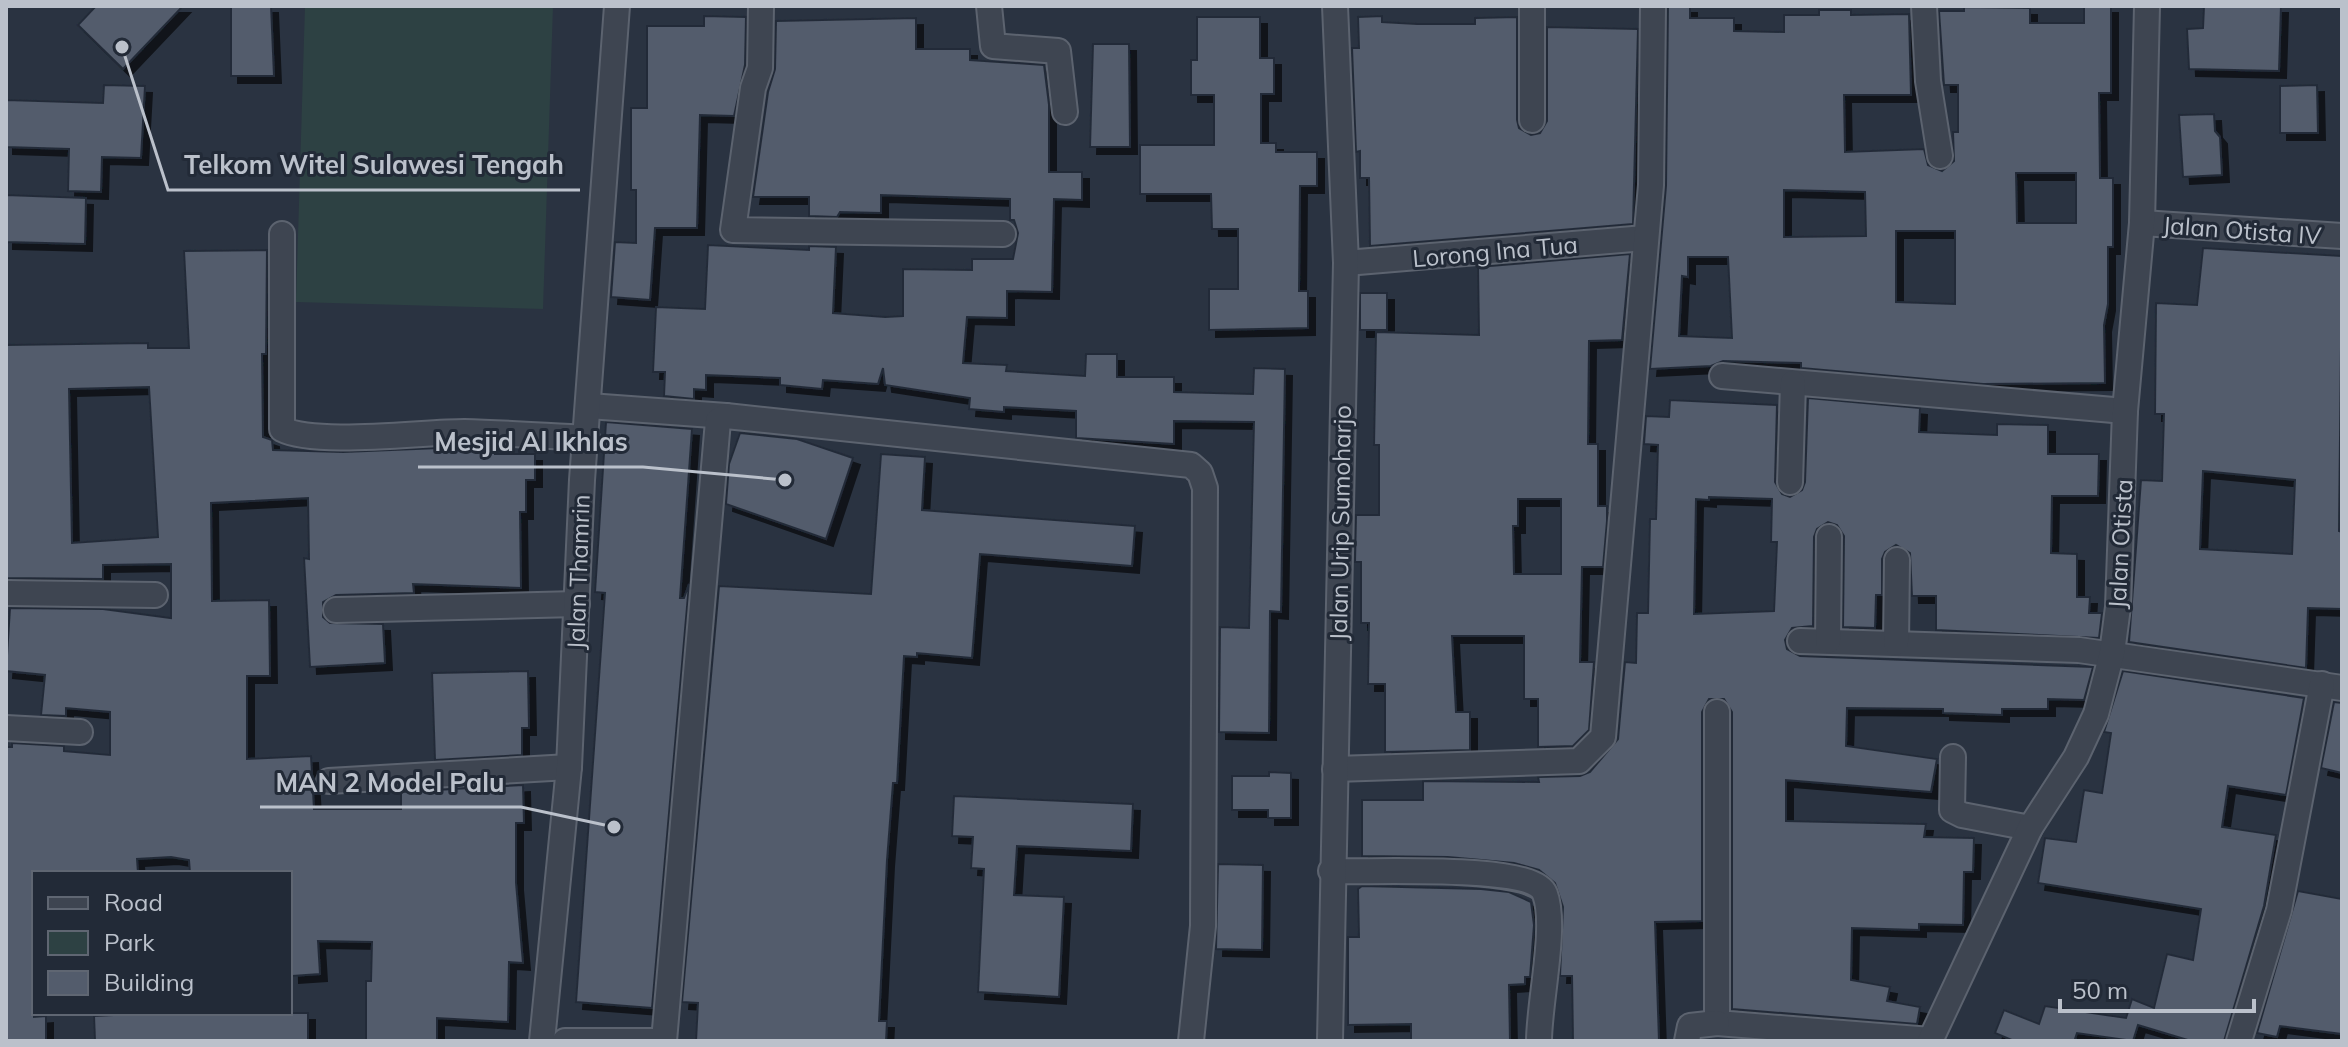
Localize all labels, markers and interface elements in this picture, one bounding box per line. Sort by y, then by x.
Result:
callout: Telkom Witel Sulawesi Tengah [168,140,580,190]
text: Telkom Witel Sulawesi Tengah [184,148,564,181]
street label: Jalan Otista IV [2162,209,2323,251]
street label: Lorong Ina Tua [1411,229,1579,273]
street label: Jalan Urip Sumoharjo [1323,405,1357,641]
callout: Mesjid Al Ikhlas [418,417,643,467]
text: Mesjid Al Ikhlas [434,425,628,458]
street label: Jalan Otista [2102,478,2138,610]
street label: Jalan Thamrin [560,494,596,650]
callout: MAN 2 Model Palu [260,757,521,807]
text: MAN 2 Model Palu [275,766,505,799]
legend [32,871,292,1015]
text: Road [104,887,163,917]
text: Park [104,927,155,957]
scale bar [2060,963,2254,1013]
text: Building [104,967,194,997]
text: 50 m [2072,975,2128,1005]

